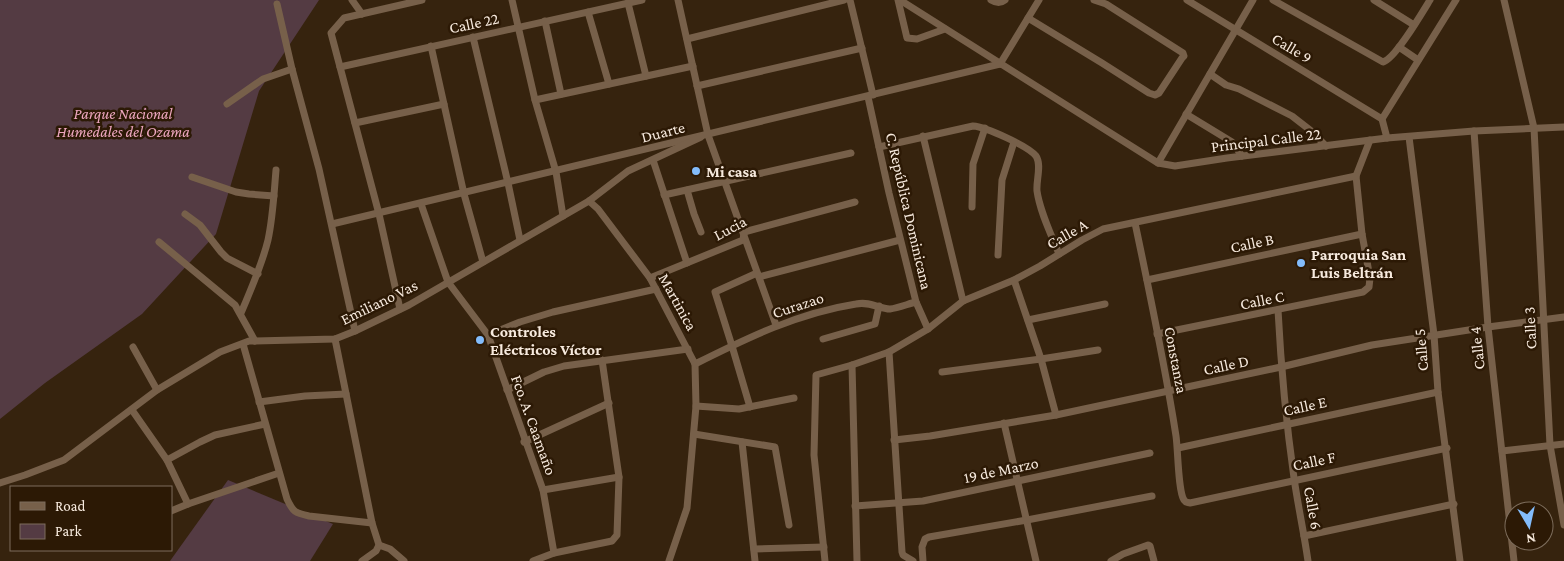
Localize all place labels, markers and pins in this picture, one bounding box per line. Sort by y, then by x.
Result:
place label: Mi casa [706,163,757,180]
marker: Mi casa [690,165,702,177]
place label: Parroquia San Luis Beltrán [1311,246,1406,281]
marker: Parroquia San Luis Beltrán [1295,257,1307,269]
place label: Controles Eléctricos Víctor [490,323,602,358]
marker: Controles Eléctricos Víctor [474,334,486,346]

